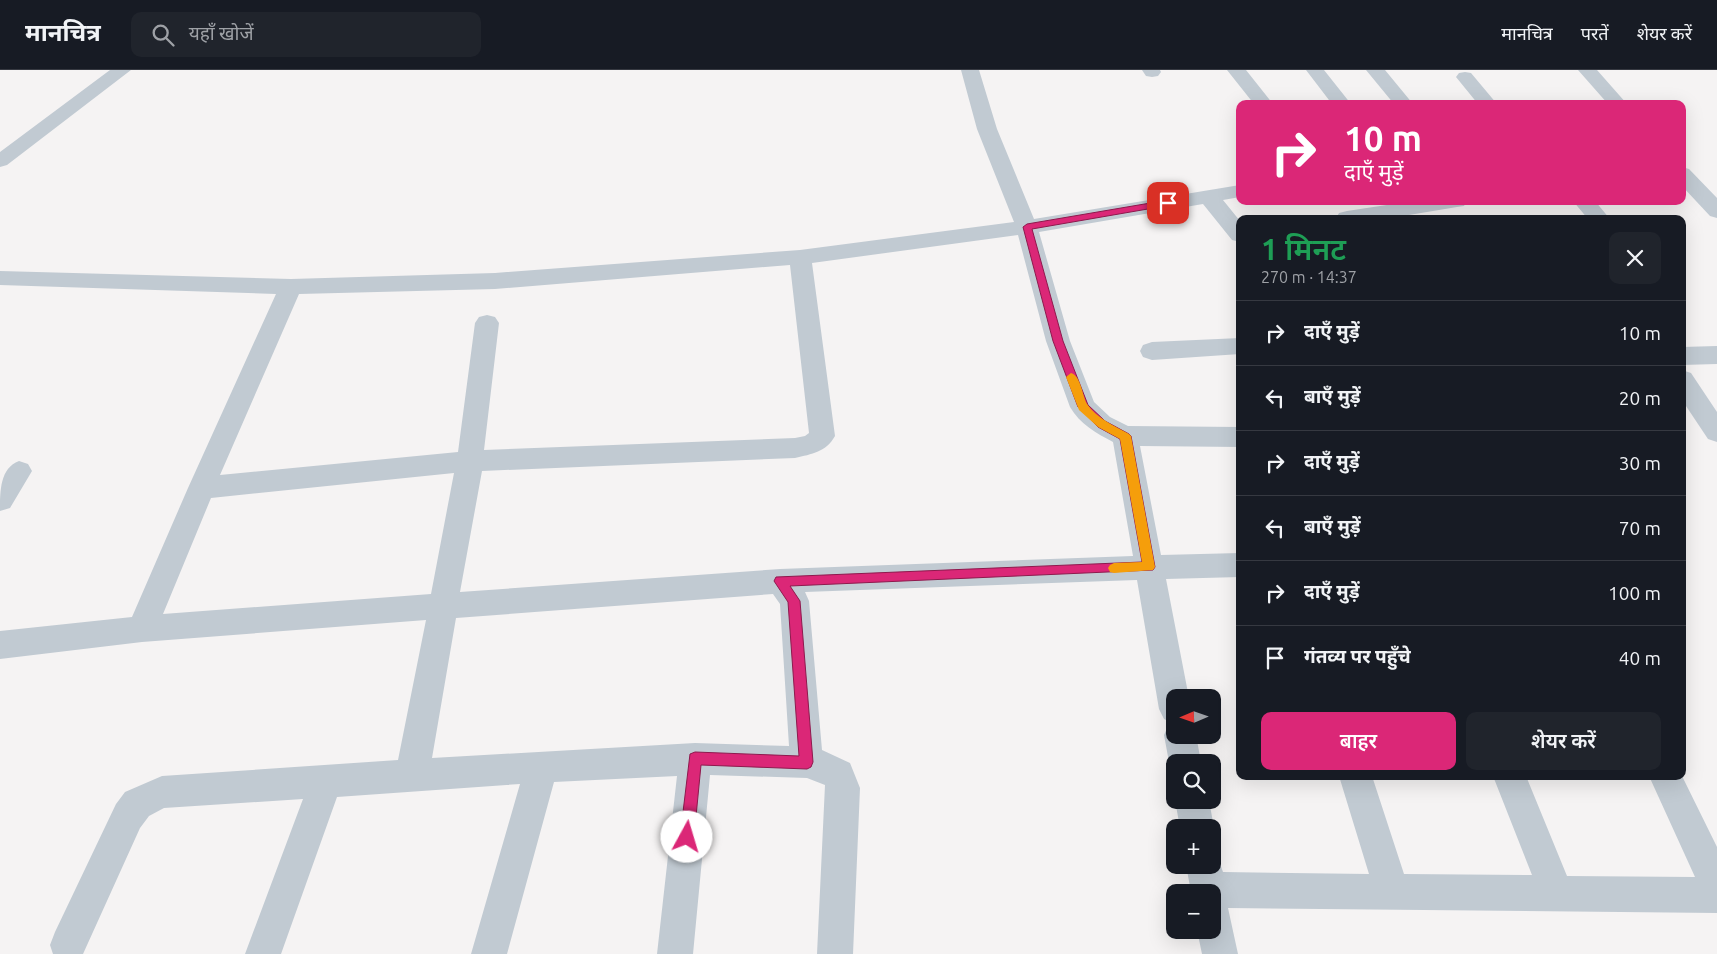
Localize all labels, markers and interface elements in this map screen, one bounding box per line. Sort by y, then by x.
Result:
search box [131,12,481,57]
text: मानचित्र [25,19,101,46]
icon: search [149,21,177,49]
text: यहाँ खोजें [189,22,254,44]
text: मानचित्र [1501,23,1553,43]
text: परतें [1581,23,1609,43]
text: शेयर करें [1637,23,1692,43]
text: 10 m [1344,118,1422,158]
icon: right [1261,120,1326,185]
text: दाएँ मुड़ें [1344,159,1404,184]
pin [1147,182,1189,224]
icon: arrive [1154,189,1182,217]
text: 1 मिनट [1261,232,1346,266]
button: close [1609,232,1661,284]
text: 270 m · 14:37 [1261,268,1357,286]
icon: right [1261,319,1289,347]
text: दाएँ मुड़ें [1304,320,1360,342]
text: 10 m [1619,322,1661,344]
icon: left [1261,384,1289,412]
text: बाएँ मुड़ें [1304,385,1361,407]
text: 20 m [1619,387,1661,409]
icon: right [1261,449,1289,477]
text: दाएँ मुड़ें [1304,450,1360,472]
text: 30 m [1619,452,1661,474]
icon: left [1261,514,1289,542]
text: बाएँ मुड़ें [1304,515,1361,537]
text: 70 m [1619,517,1661,539]
icon: right [1261,579,1289,607]
text: दाएँ मुड़ें [1304,580,1360,602]
text: 100 m [1608,582,1661,604]
icon: arrive [1261,644,1289,672]
text: गंतव्य पर पहुँचे [1304,645,1411,667]
text: 40 m [1619,647,1661,669]
north arrow [1166,689,1221,744]
map controls [1166,689,1221,939]
button: बाहर [1261,712,1456,770]
button: शेयर करें [1466,712,1661,770]
button: search [1166,754,1221,809]
position arrow [660,810,712,862]
button: + [1166,819,1221,874]
button: − [1166,884,1221,939]

